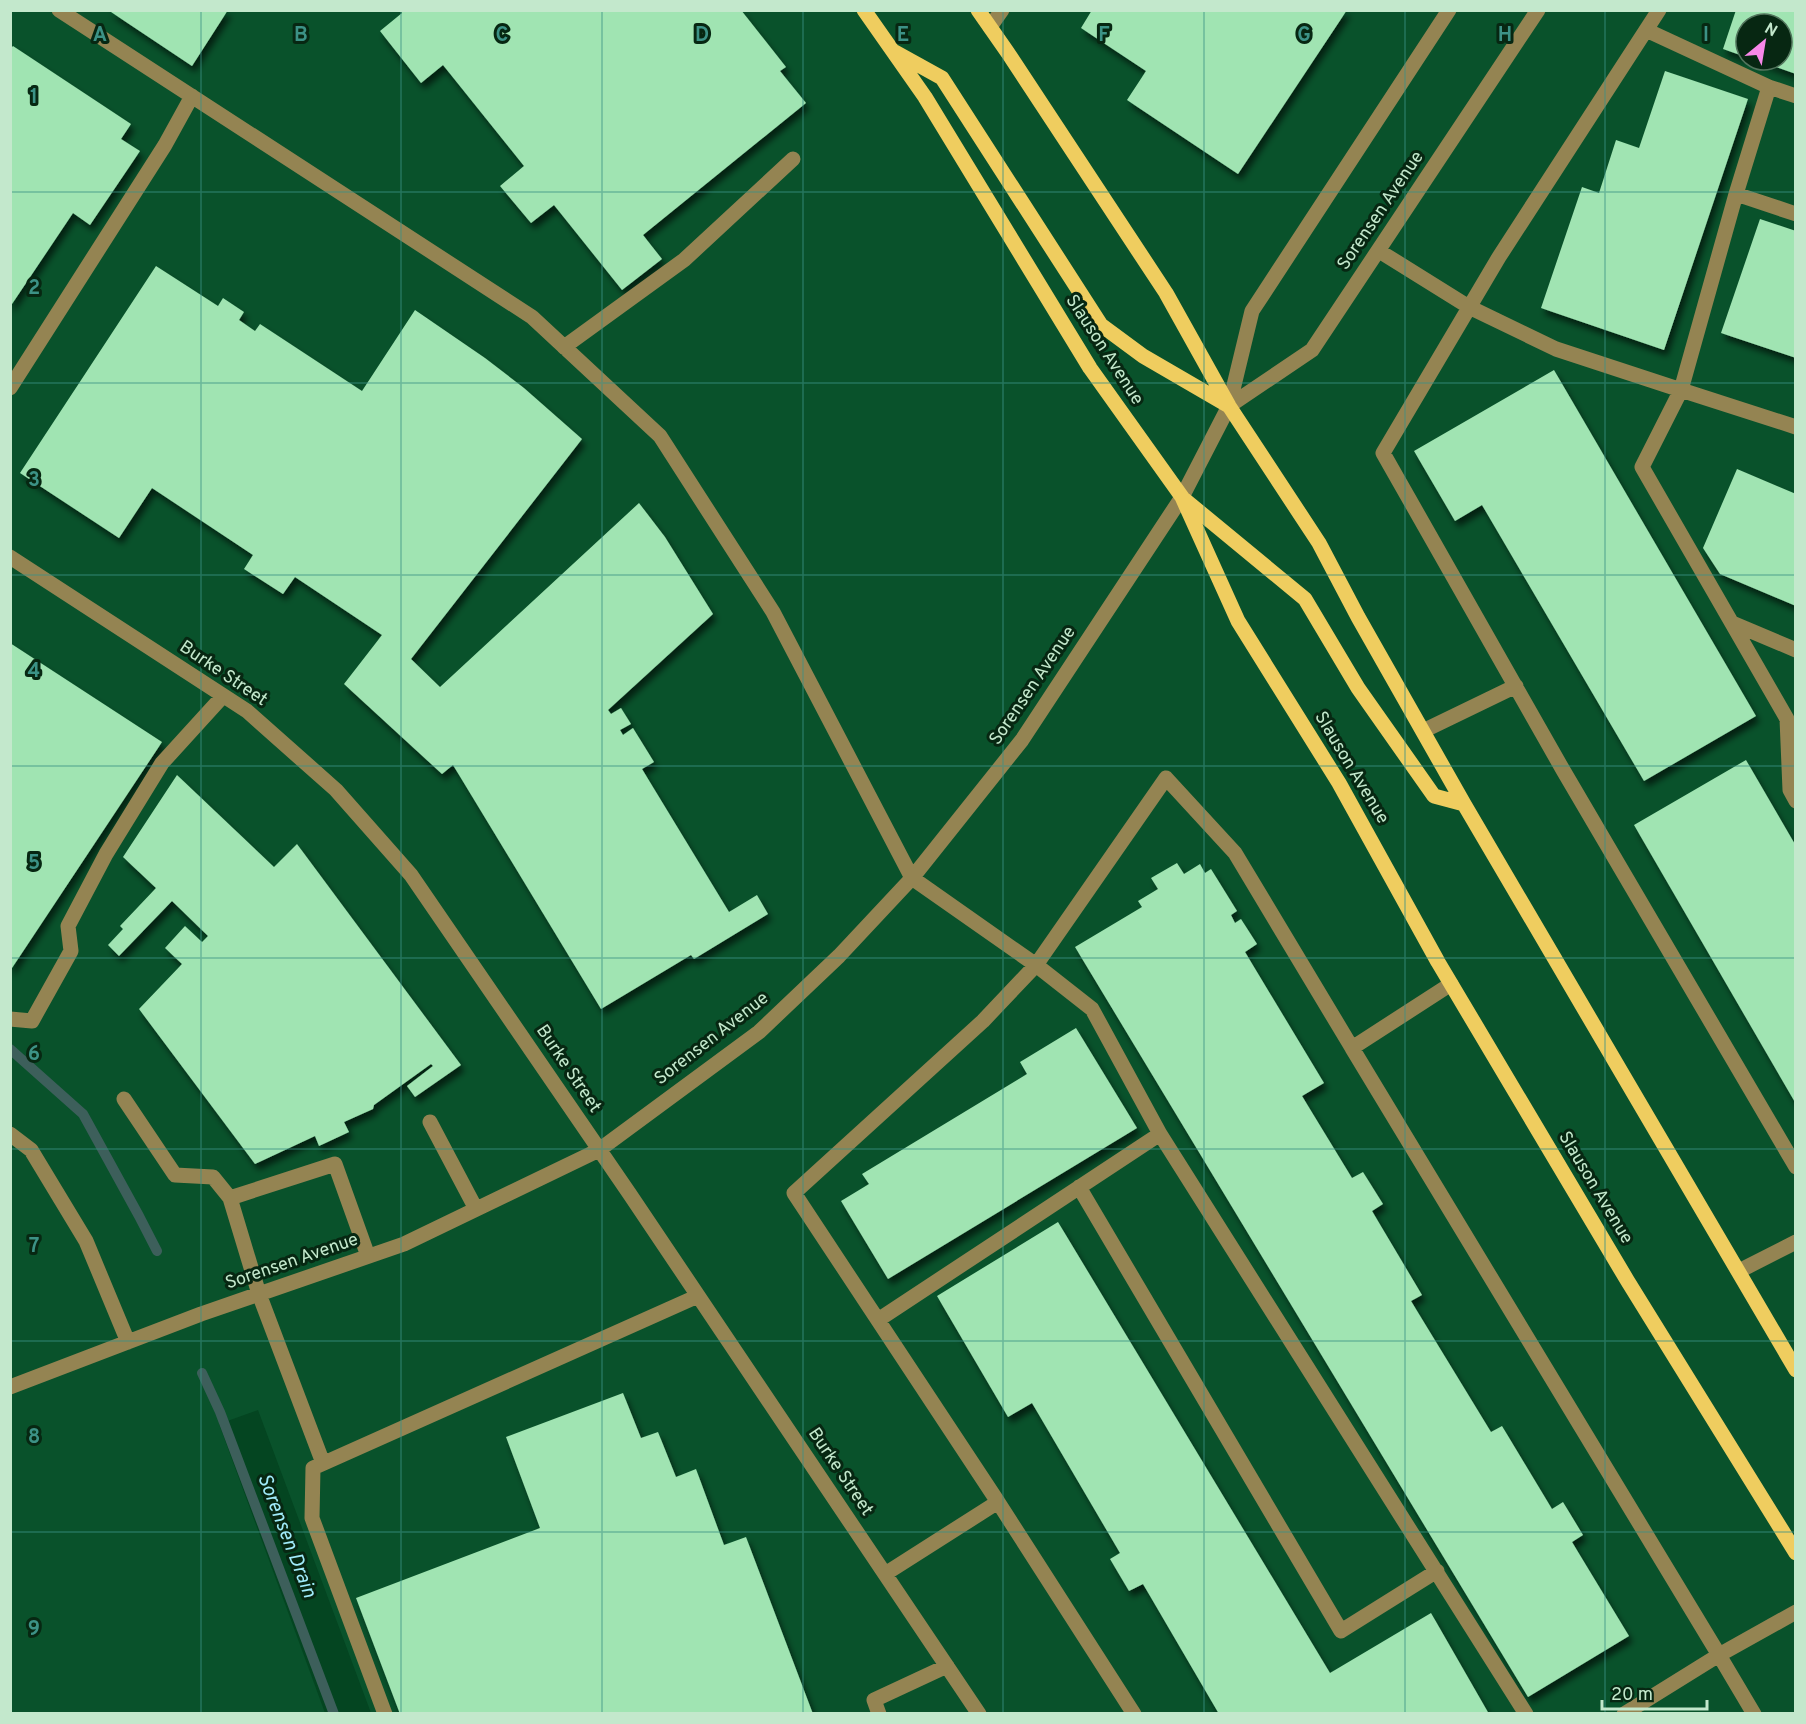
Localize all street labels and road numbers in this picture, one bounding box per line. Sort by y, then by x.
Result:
street label: Sorensen Avenue [1333,147,1429,275]
street label: Slauson Avenue [1060,290,1148,410]
street label: Sorensen Avenue [985,622,1081,750]
street label: Burke Street [175,636,271,712]
street label: Slauson Avenue [1308,708,1394,828]
street label: Sorensen Avenue [650,987,774,1091]
street label: Burke Street [530,1021,606,1117]
street label: Slauson Avenue [1552,1128,1638,1248]
street label: Sorensen Avenue [223,1229,361,1295]
street label: Burke Street [802,1424,878,1520]

